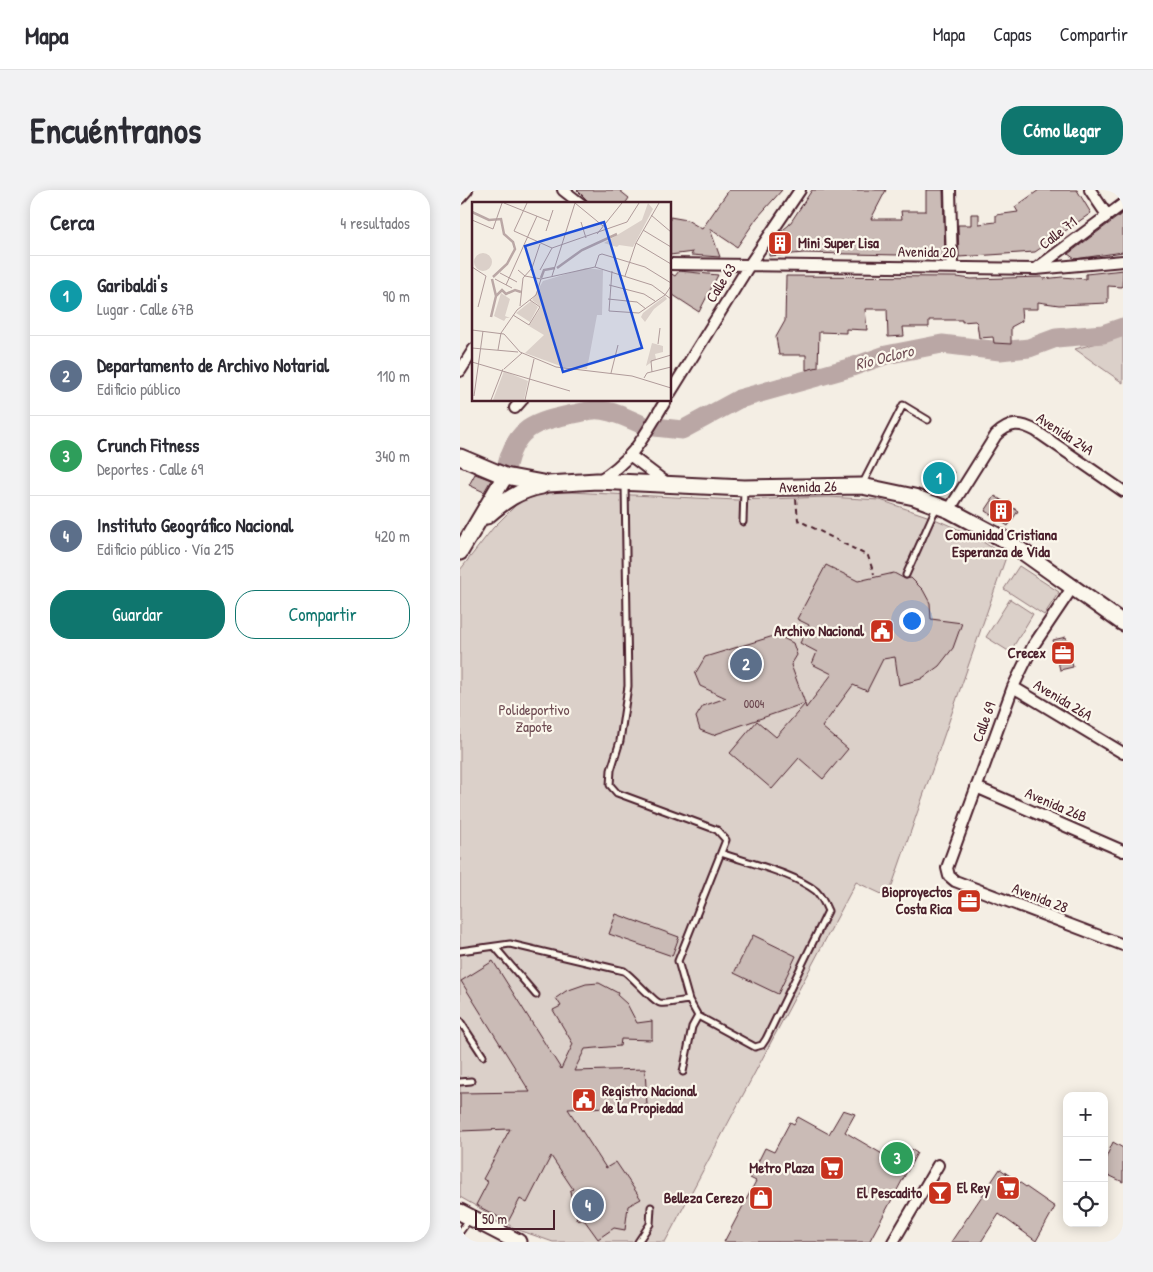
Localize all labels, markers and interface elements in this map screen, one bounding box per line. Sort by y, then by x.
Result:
text: Mapa [25,19,68,51]
text: Mapa [933,22,965,47]
text: Capas [993,22,1032,47]
text: Compartir [1060,22,1128,47]
button: Cómo llegar [1001,106,1123,155]
text: Encuéntranos [30,107,201,154]
inset map [472,202,671,401]
text: Cerca [50,208,94,237]
street label: Calle 71 [1034,211,1081,254]
text: 4 resultados [340,212,410,234]
building icon: Mini Super Lisa [767,230,793,256]
place label: Mini Super Lisa [798,232,879,254]
street label: Avenida 20 [898,240,957,263]
street label: Calle 63 [700,259,741,306]
text: Garibaldi's [97,272,168,298]
text: 1 [63,285,69,307]
text: 90 m [382,285,410,307]
text: Lugar · Calle 67B [97,298,194,320]
water label: Río Ocloro [853,339,917,375]
text: Departamento de Archivo Notarial [97,352,329,378]
text: 2 [62,365,70,387]
text: 110 m [377,365,410,387]
text: Edificio público [97,378,181,400]
street label: Avenida 24A [1032,407,1099,460]
text: Crunch Fitness [97,432,199,458]
text: 3 [62,445,70,467]
text: 340 m [375,445,410,467]
text: Deportes · Calle 69 [97,458,203,480]
pin: 1 [923,459,955,497]
street label: Avenida 26 [779,475,837,498]
building icon: Comunidad Cristiana Esperanza de Vida [988,498,1014,524]
text: Instituto Geográfico Nacional [97,512,293,538]
place label: Comunidad Cristiana Esperanza de Vida [945,524,1057,563]
text: 4 [63,525,69,547]
text: 420 m [375,525,410,547]
text: Edificio público · Vía 215 [97,538,234,560]
button: Guardar [50,590,225,639]
button: Compartir [235,590,410,639]
your location [899,608,925,634]
public building icon: Archivo Nacional [869,618,895,644]
place label: Archivo Nacional [774,620,865,641]
office icon: Crecex [1050,640,1076,666]
place label: Crecex [1008,642,1046,663]
pin: 2 [730,645,762,683]
street label: Avenida 26A [1030,674,1097,726]
house number: 0004 [744,695,765,712]
street label: Calle 69 [967,698,1001,745]
park label: Polideportivo Zapote [498,699,570,737]
street label: Avenida 26B [1022,782,1090,827]
street label: Avenida 28 [1009,877,1071,918]
place label: Bioproyectos Costa Rica [882,881,952,919]
office icon: Bioproyectos Costa Rica [956,888,982,914]
place label: Registro Nacional de la Propiedad [602,1080,698,1119]
public building icon: Registro Nacional de la Propiedad [571,1087,597,1113]
map controls [1063,1092,1108,1227]
button: + [1063,1092,1108,1137]
button: − [1063,1137,1108,1182]
pin: 3 [881,1139,913,1177]
supermarket icon: Metro Plaza [819,1155,845,1181]
place label: Metro Plaza [749,1157,814,1178]
supermarket icon: El Rey [995,1175,1021,1201]
place label: El Rey [957,1177,991,1199]
bar icon: El Pescadito [927,1180,953,1206]
place label: El Pescadito [857,1182,922,1203]
button: locate [1063,1182,1108,1227]
shop icon: Belleza Cerezo [748,1185,774,1211]
pin: 4 [572,1186,604,1224]
place label: Belleza Cerezo [664,1187,744,1208]
scale bar [475,1207,555,1230]
text: 50 m [482,1209,507,1228]

